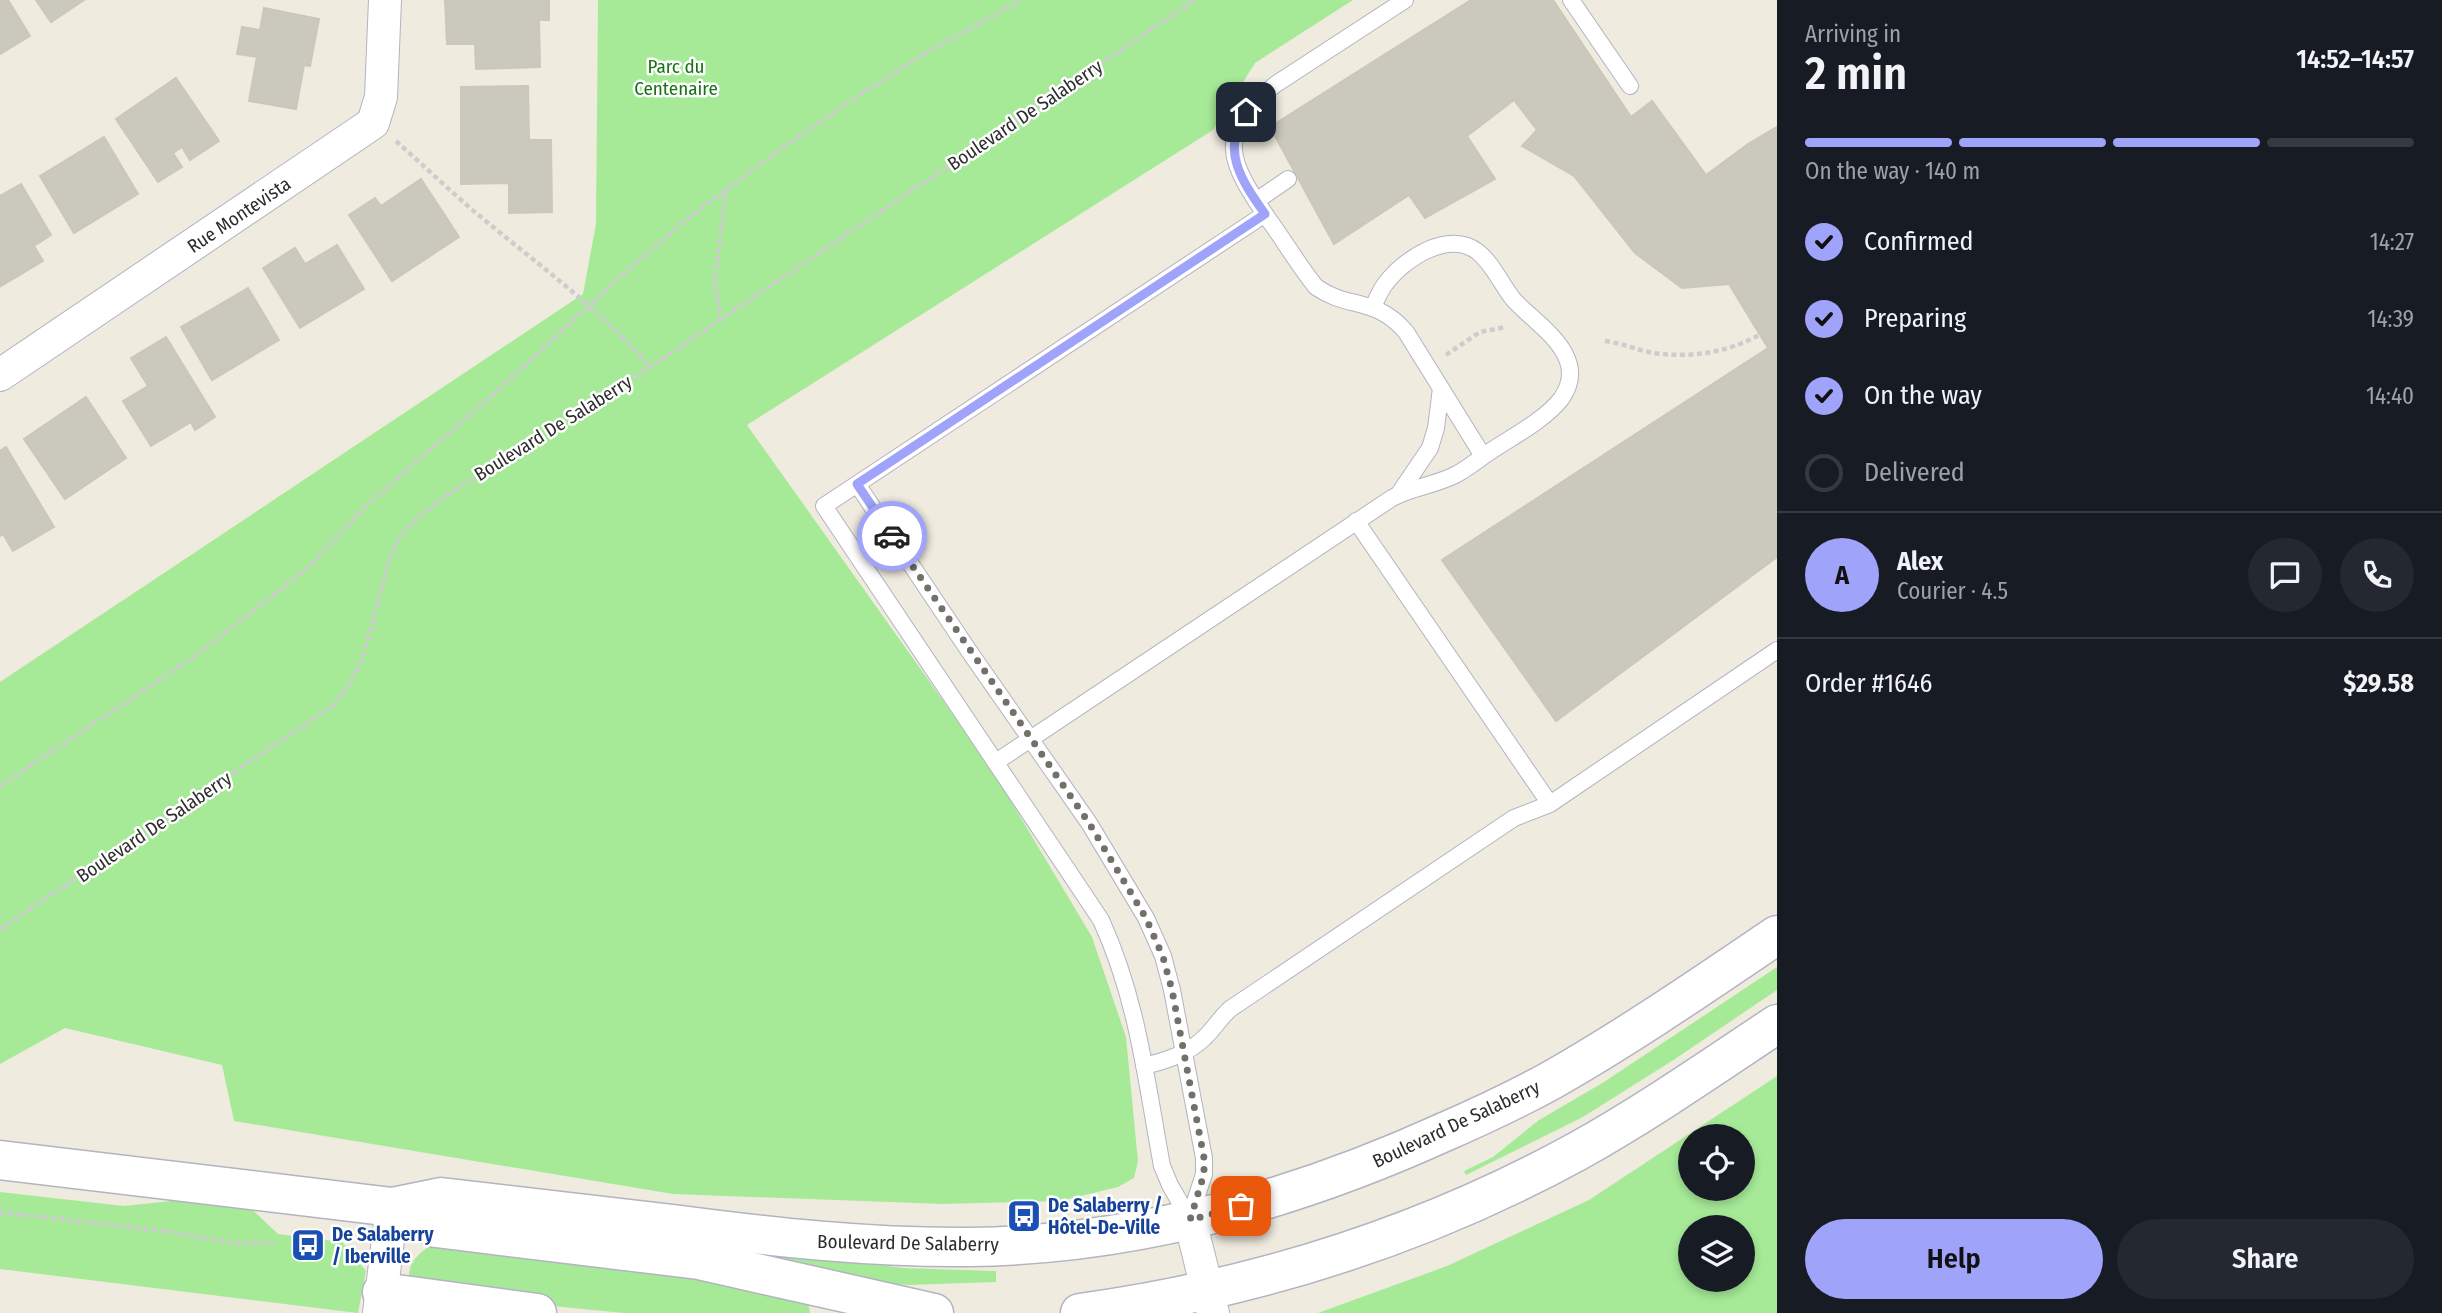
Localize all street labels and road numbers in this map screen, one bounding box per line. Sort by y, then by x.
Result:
street label: Boulevard De Salaberry [943,54,1107,175]
street label: Rue Montevista [183,172,295,258]
street label: Boulevard De Salaberry [470,370,637,486]
street label: Boulevard De Salaberry [72,766,236,887]
street label: Boulevard De Salaberry [1369,1075,1544,1173]
street label: Boulevard De Salaberry [817,1230,1000,1256]

